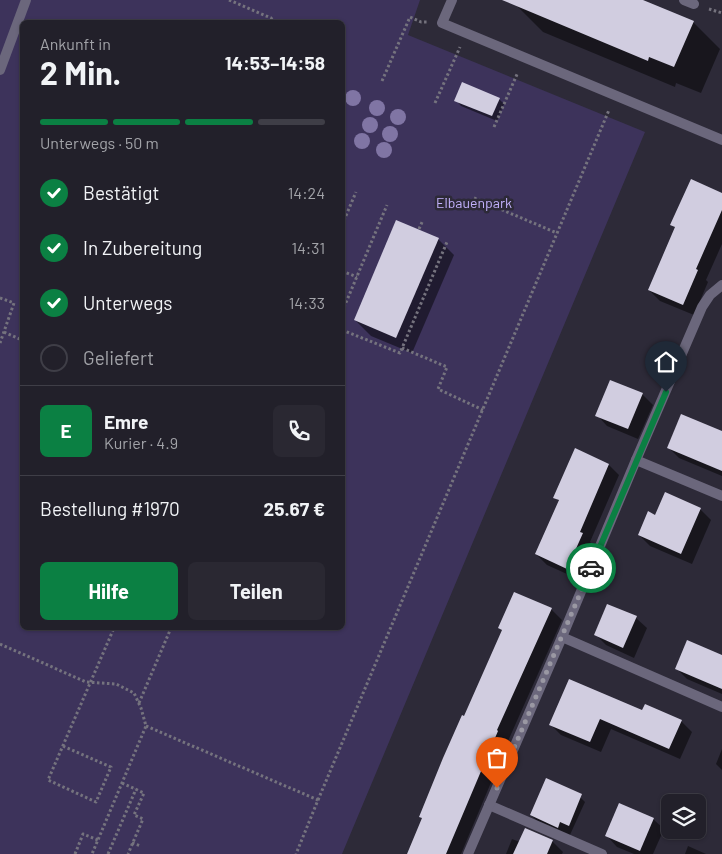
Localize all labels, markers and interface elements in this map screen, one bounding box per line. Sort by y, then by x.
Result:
text: Ankunft in [40,34,111,53]
text: 14:53–14:58 [225,51,325,74]
text: 2 Min. [40,53,121,91]
text: Unterwegs · 50 m [40,133,159,152]
icon: check [40,179,68,207]
text: Bestätigt [83,181,159,204]
text: 14:24 [288,183,325,202]
park label: Elbauenpark [436,194,512,211]
icon: check [40,234,68,262]
text: In Zubereitung [83,236,202,259]
text: 14:31 [291,238,325,257]
icon: check [40,289,68,317]
text: Unterwegs [83,291,172,314]
text: 14:33 [289,293,325,312]
pin [645,341,687,392]
text: Geliefert [83,346,154,369]
icon: home [652,348,680,376]
button: phone [273,405,325,457]
text: Emre [104,410,148,433]
text: E [60,419,72,442]
text: Kurier · 4.9 [104,433,178,452]
text: Bestellung #1970 [40,497,180,520]
text: 25.67 € [264,497,325,520]
courier [566,543,616,593]
icon: car [577,554,605,582]
button: Hilfe [40,562,178,620]
button: Teilen [188,562,325,620]
pin [476,737,518,788]
icon: bag [483,744,511,772]
map controls [661,794,706,839]
button: layers [661,794,706,839]

